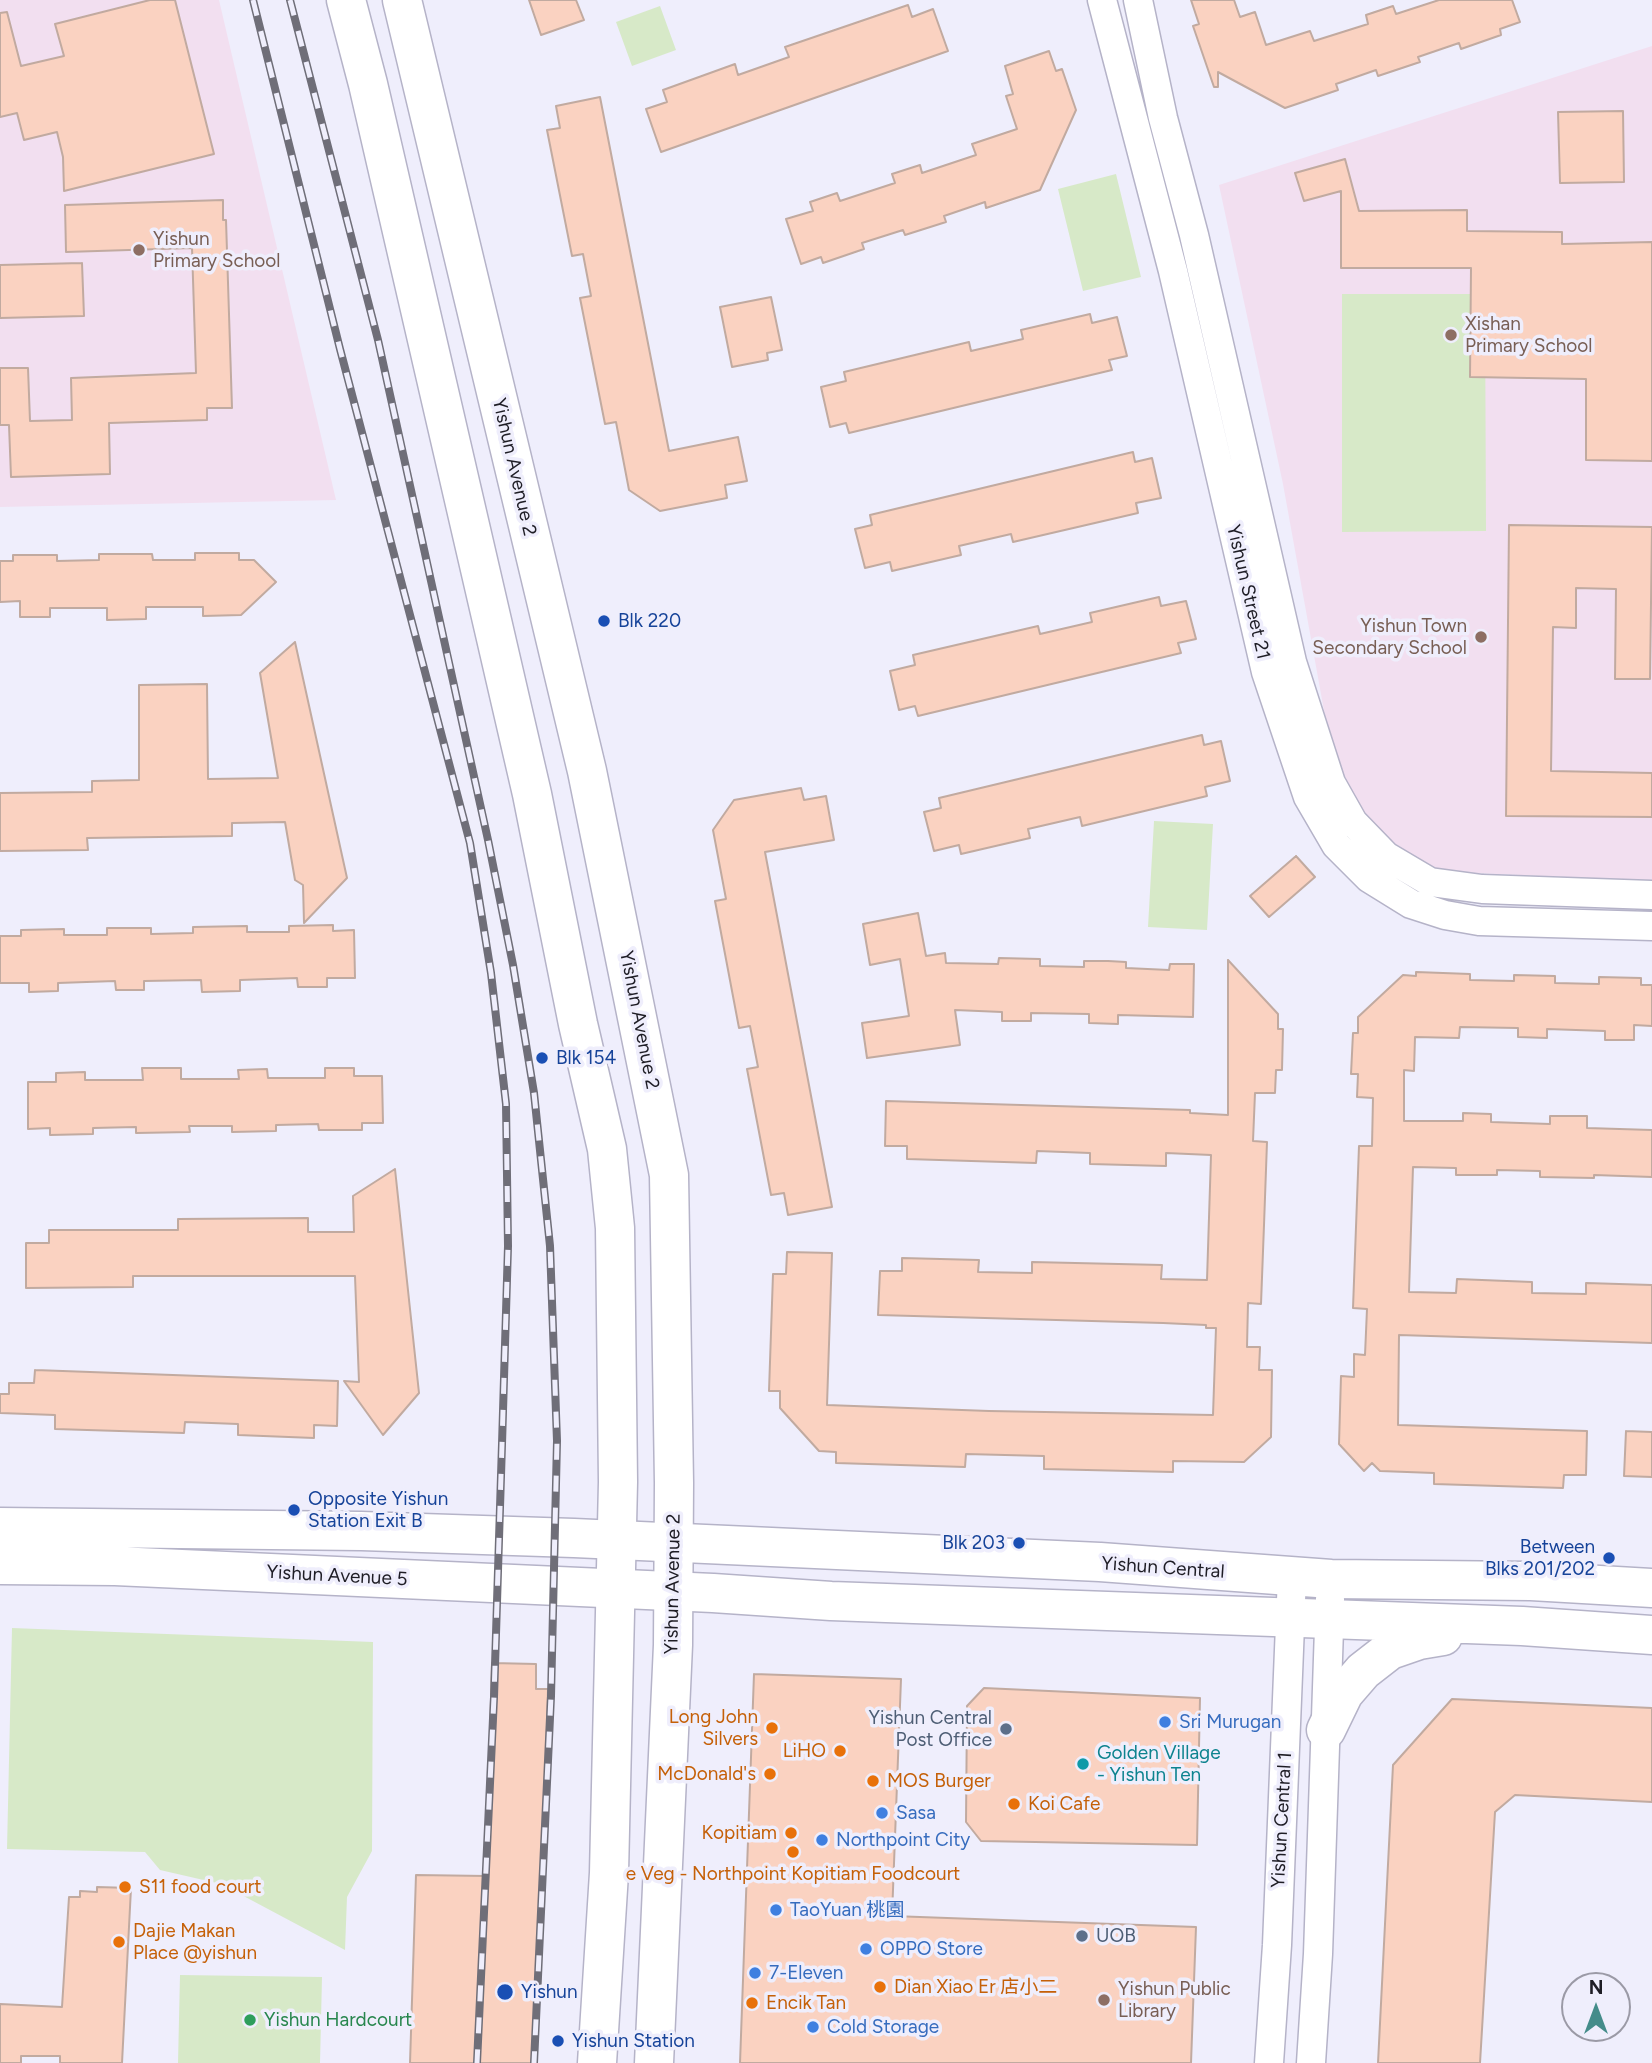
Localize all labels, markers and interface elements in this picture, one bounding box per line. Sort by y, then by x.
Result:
place label: Yishun Primary School [153,228,280,272]
marker: Yishun Primary School [131,242,147,258]
place label: Xishan Primary School [1465,313,1592,357]
marker: Xishan Primary School [1443,327,1459,343]
street label: Yishun Avenue 2 [487,396,541,538]
street label: Yishun Street 21 [1221,522,1275,662]
place label: Blk 220 [618,610,681,632]
marker: Blk 220 [596,613,612,629]
place label: Yishun Town Secondary School [1312,615,1467,659]
marker: Yishun Town Secondary School [1473,629,1489,645]
street label: Yishun Avenue 2 [614,949,664,1091]
place label: Blk 154 [556,1047,616,1069]
marker: Blk 154 [534,1050,550,1066]
place label: Opposite Yishun Station Exit B [308,1488,448,1532]
marker: Opposite Yishun Station Exit B [286,1502,302,1518]
street label: Yishun Avenue 2 [660,1513,686,1655]
place label: Blk 203 [942,1532,1005,1554]
marker: Blk 203 [1011,1535,1027,1551]
place label: Between Blks 201/202 [1485,1536,1595,1580]
marker: Between Blks 201/202 [1601,1550,1617,1566]
street label: Yishun Central [1101,1552,1225,1584]
street label: Yishun Avenue 5 [266,1561,408,1591]
place label: Long John Silvers [669,1706,758,1750]
place label: Yishun Central Post Office [869,1707,992,1751]
place label: Sri Murugan [1179,1711,1281,1733]
marker: Sri Murugan [1157,1714,1173,1730]
marker: Long John Silvers [764,1720,780,1736]
marker: Yishun Central Post Office [998,1721,1014,1737]
place label: LiHO [783,1740,826,1762]
place label: Golden Village - Yishun Ten [1097,1742,1221,1786]
marker: LiHO [832,1743,848,1759]
street label: Yishun Central 1 [1267,1752,1297,1888]
marker: Golden Village - Yishun Ten [1075,1756,1091,1772]
place label: McDonald's [657,1763,756,1785]
marker: McDonald's [762,1766,778,1782]
place label: MOS Burger [887,1770,991,1792]
marker: MOS Burger [865,1773,881,1789]
place label: Koi Cafe [1028,1793,1100,1815]
marker: Koi Cafe [1006,1796,1022,1812]
place label: Sasa [896,1802,936,1824]
marker: Sasa [874,1805,890,1821]
place label: Kopitiam [701,1822,777,1844]
marker: Kopitiam [783,1825,799,1841]
place label: Northpoint City [836,1829,970,1851]
marker: Northpoint City [814,1832,830,1848]
marker: e Veg - Northpoint Kopitiam Foodcourt [785,1844,801,1860]
place label: e Veg - Northpoint Kopitiam Foodcourt [626,1863,960,1885]
place label: S11 food court [139,1876,261,1898]
marker: S11 food court [117,1879,133,1895]
place label: TaoYuan 桃園 [790,1899,905,1921]
marker: TaoYuan 桃園 [768,1902,784,1918]
place label: Dajie Makan Place @yishun [133,1920,257,1964]
place label: UOB [1096,1925,1136,1947]
marker: UOB [1074,1928,1090,1944]
marker: Dajie Makan Place @yishun [111,1934,127,1950]
place label: OPPO Store [880,1938,983,1960]
marker: OPPO Store [858,1941,874,1957]
place label: 7-Eleven [769,1962,843,1984]
marker: 7-Eleven [747,1965,763,1981]
north arrow [1561,1972,1631,2042]
place label: Dian Xiao Er 店小二 [894,1976,1057,1998]
text: N [1589,1976,1603,1999]
place label: Yishun Public Library [1118,1978,1231,2022]
marker: Dian Xiao Er 店小二 [872,1979,888,1995]
place label: Yishun [521,1981,578,2003]
marker: Yishun [495,1982,515,2002]
place label: Encik Tan [766,1992,846,2014]
marker: Yishun Public Library [1096,1992,1112,2008]
marker: Encik Tan [744,1995,760,2011]
place label: Yishun Hardcourt [264,2009,412,2031]
marker: Yishun Hardcourt [242,2012,258,2028]
place label: Cold Storage [827,2016,939,2038]
marker: Cold Storage [805,2019,821,2035]
place label: Yishun Station [572,2030,695,2052]
marker: Yishun Station [550,2033,566,2049]

